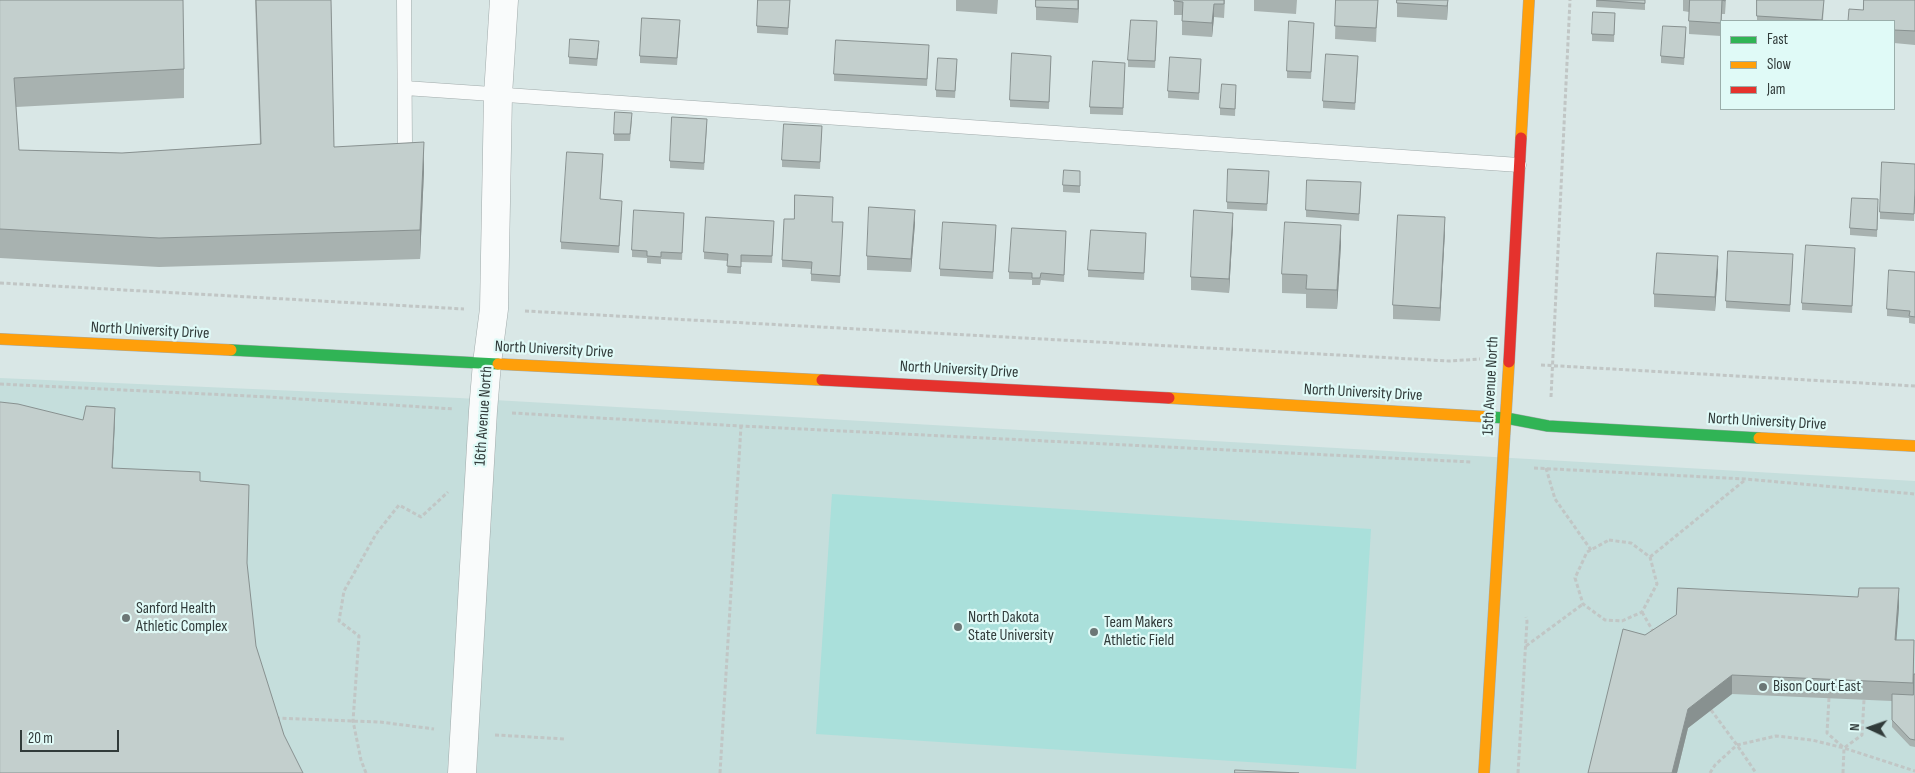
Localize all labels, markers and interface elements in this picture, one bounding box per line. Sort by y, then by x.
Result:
legend [1720,20,1895,110]
text: Fast [1767,30,1788,49]
text: Slow [1767,55,1791,74]
text: Jam [1767,80,1785,99]
street label: North University Drive [90,318,210,344]
street label: 15th Avenue North [1479,336,1503,436]
street label: North University Drive [494,337,614,363]
street label: North University Drive [899,357,1019,383]
street label: 16th Avenue North [471,366,497,466]
street label: North University Drive [1303,380,1423,406]
street label: North University Drive [1707,409,1827,435]
place label: Sanford Health Athletic Complex [136,599,227,637]
place label: North Dakota State University [968,608,1054,646]
marker: Sanford Health Athletic Complex [120,612,132,624]
place label: Team Makers Athletic Field [1104,613,1174,651]
marker: North Dakota State University [952,621,964,633]
marker: Team Makers Athletic Field [1088,626,1100,638]
place label: Bison Court East [1773,677,1861,697]
marker: Bison Court East [1757,681,1769,693]
north arrow [1845,703,1895,753]
scale bar [22,720,121,752]
text: N [1846,723,1863,731]
text: 20 m [28,729,53,748]

